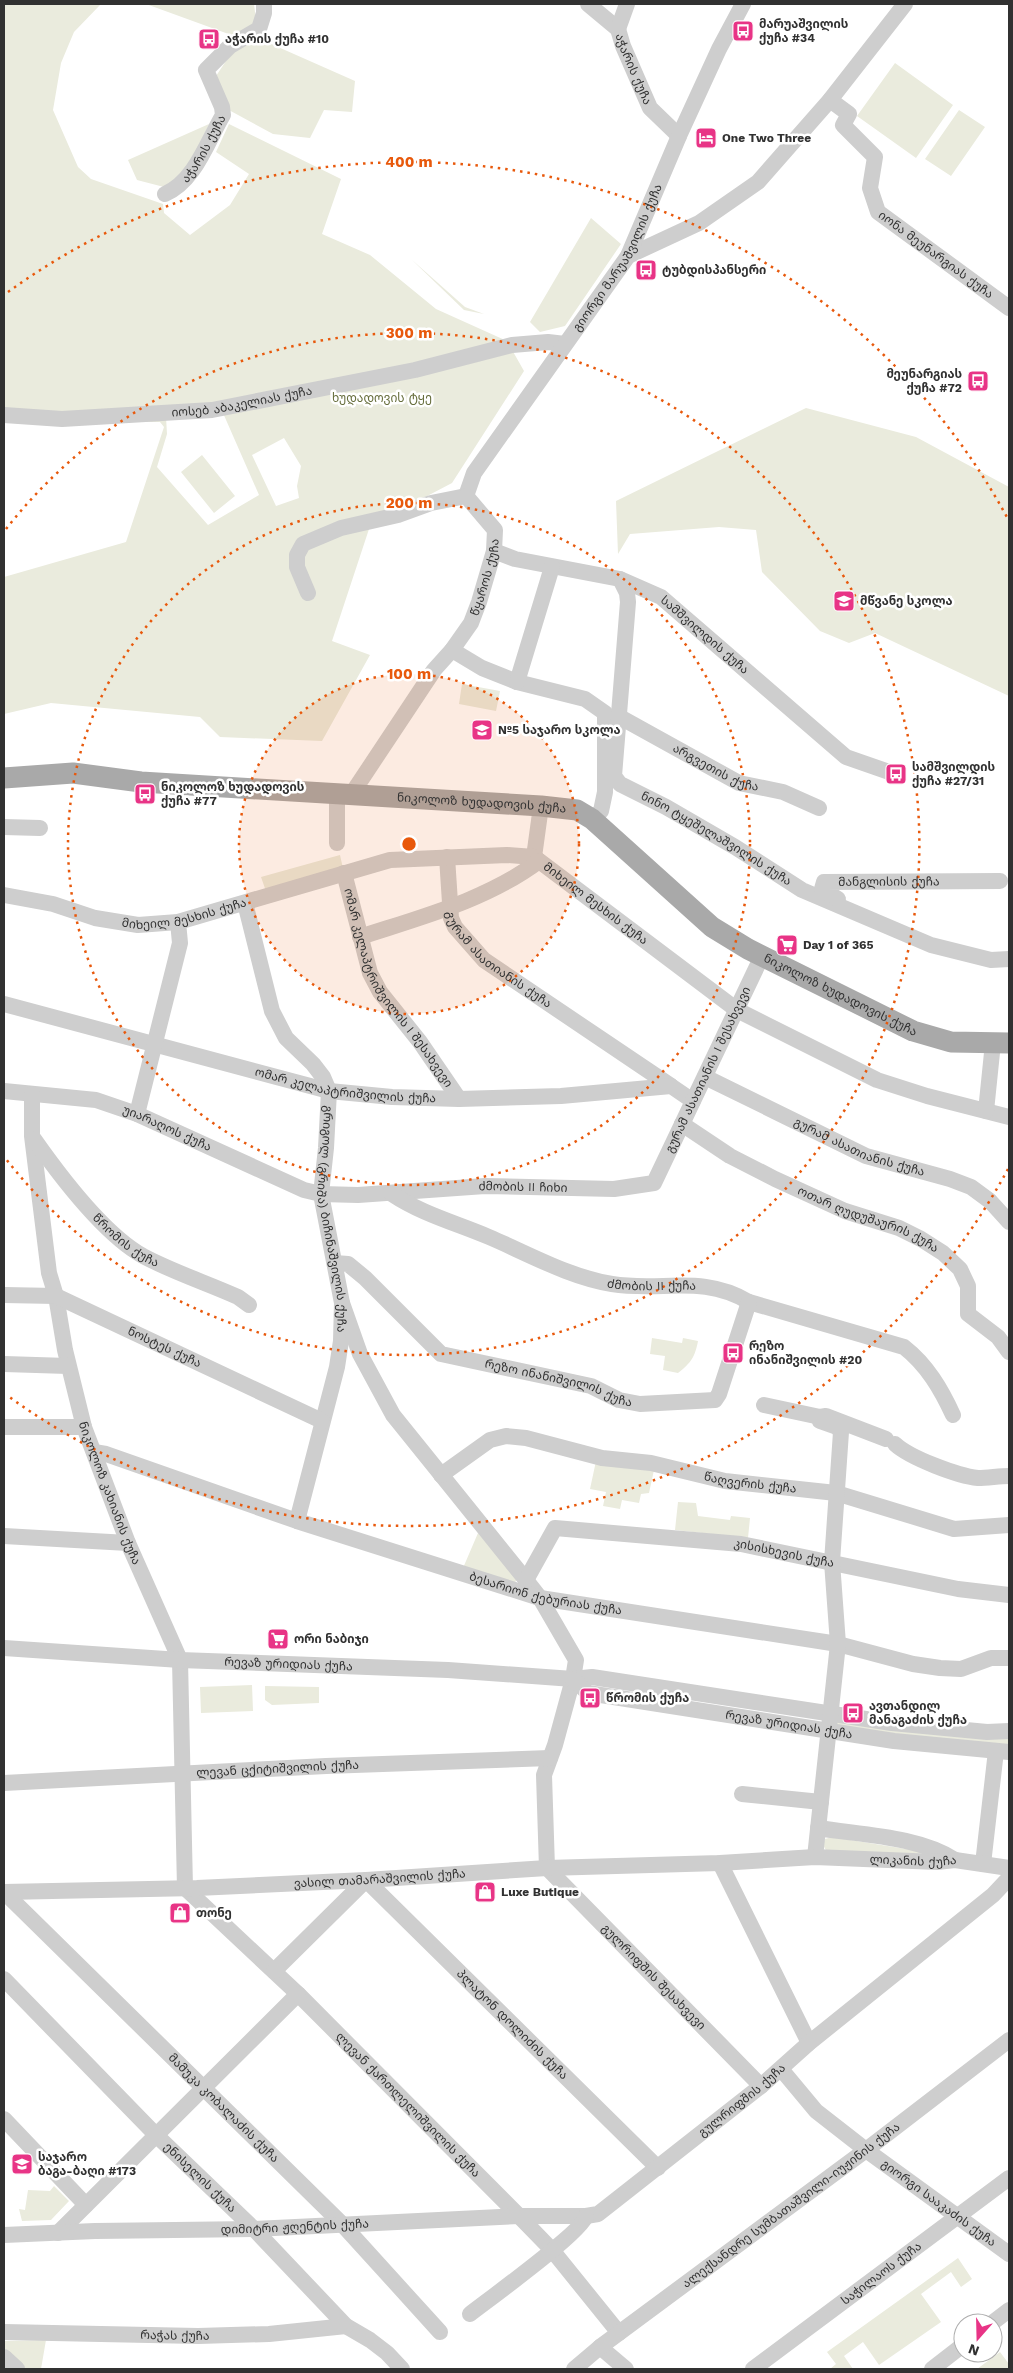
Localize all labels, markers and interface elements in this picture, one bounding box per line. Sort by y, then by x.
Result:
place label: მარუაშვილის ქუჩა #34 [759,17,849,45]
bus stop icon: მარუაშვილის ქუჩა #34 [731,19,755,43]
bus stop icon: აჭარის ქუჩა #10 [197,27,221,51]
place label: აჭარის ქუჩა #10 [225,32,329,46]
street label: აჭარის ქუჩა [613,32,655,107]
street label: აჭარის ქუჩა [179,112,229,185]
hotel icon: One Two Three [694,126,718,150]
place label: One Two Three [722,131,811,145]
text: 400 m [385,153,433,171]
street label: გიორგი მარუაშვილის ქუჩა [570,182,665,334]
street label: იონა მეუნარგიას ქუჩა [876,208,996,301]
bus stop icon: ტუბდისპანსერი [634,258,658,282]
place label: ტუბდისპანსერი [662,263,766,278]
text: 300 m [386,324,432,342]
place label: მეუნარგიას ქუჩა #72 [886,367,962,395]
bus stop icon: მეუნარგიას ქუჩა #72 [966,369,990,393]
street label: იოსებ აბაკელიას ქუჩა [171,383,313,419]
park label: ხუდადოვის ტყე [332,391,432,406]
text: 200 m [386,494,432,512]
street label: წყაროს ქუჩა [467,538,502,618]
school or university icon: მწვანე სკოლა [832,589,856,613]
street label: სამშვილდის ქუჩა [658,593,752,677]
place label: მწვანე სკოლა [860,594,952,609]
text: 100 m [387,665,431,683]
school or university icon: №5 საჯარო სკოლა [470,718,494,742]
place label: №5 საჯარო სკოლა [498,723,621,738]
street label: არგვეთის ქუჩა [670,741,760,794]
place label: სამშვილდის ქუჩა #27/31 [912,760,996,788]
bus stop icon: სამშვილდის ქუჩა #27/31 [884,762,908,786]
place label: ნიკოლოზ ხუდადოვის ქუჩა #77 [161,780,305,808]
bus stop icon: ნიკოლოზ ხუდადოვის ქუჩა #77 [133,782,157,806]
street label: ნინო ტყეშელაშვილის ქუჩა [639,789,794,888]
street label: ნიკოლოზ ხუდადოვის ქუჩა [397,790,567,816]
centre of rings [400,835,418,853]
street label: მიხეილ მესხის ქუჩა [541,860,651,947]
street label: მანგლისის ქუჩა [838,874,939,890]
street label: ომარ კელაპტრიშვილის I შესახვევი [341,887,456,1090]
street label: მიხეილ მესხის ქუჩა [121,895,248,932]
street label: გურამ ასათიანის ქუჩა [444,911,554,1011]
supermarket icon: Day 1 of 365 [775,933,799,957]
place label: Day 1 of 365 [803,938,873,952]
street label: ნიკოლოზ ხუდადოვის ქუჩა [761,951,918,1039]
street label: გურამ ასათიანის I შესახვევი [662,984,753,1155]
street label: ომარ კელაპტრიშვილის ქუჩა [254,1065,436,1105]
street label: უიარაღოს ქუჩა [121,1103,214,1154]
street label: გრიგოლ (გრიშა) ბიჩინაშვილის ქუჩა [314,1105,349,1333]
street label: გურამ ასათიანის ქუჩა [792,1115,926,1179]
street label: ძმობის II ჩიხი [478,1179,568,1195]
street label: ოთარ ღუდუშაურის ქუჩა [796,1183,941,1255]
street label: წრომის ქუჩა [90,1211,161,1270]
street label: ძმობის II ქუჩა [606,1276,696,1293]
street label: ნოსტეს ქუჩა [126,1324,204,1370]
place label: რეზო ინანიშვილის #20 [749,1339,862,1368]
bus stop icon: რეზო ინანიშვილის #20 [721,1341,745,1365]
street label: რეზო ინანიშვილის ქუჩა [484,1357,633,1409]
street label: ნიკოლოზ კახიანის ქუჩა [76,1420,144,1567]
street label: წაღვერის ქუჩა [702,1469,797,1496]
street label: კისისხევის ქუჩა [733,1536,835,1570]
street label: ბესარიონ ქებურიას ქუჩა [468,1569,623,1618]
supermarket icon: ორი ნაბიჯი [266,1627,290,1651]
place label: ორი ნაბიჯი [294,1632,369,1646]
street label: რევაზ ურიდიას ქუჩა [224,1655,353,1673]
bus stop icon: წრომის ქუჩა [578,1686,602,1710]
place label: წრომის ქუჩა [606,1691,689,1705]
place label: ავთანდილ მანაგაძის ქუჩა [869,1699,967,1727]
bus stop icon: ავთანდილ მანაგაძის ქუჩა [841,1701,865,1725]
street label: რევაზ ურიდიას ქუჩა [724,1708,854,1741]
street label: ლევან ცქიტიშვილის ქუჩა [196,1758,359,1781]
street label: ლიკანის ქუჩა [869,1852,957,1869]
street label: ვასილ თამარაშვილის ქუჩა [293,1866,466,1890]
shop icon: Luxe Butique [473,1880,497,1904]
place label: Luxe Butique [501,1885,579,1899]
shop icon: თონე [168,1901,192,1925]
place label: თონე [196,1906,232,1920]
street label: გულრიფშის შესახვევი [599,1921,709,2033]
street label: პლატონ დოლიძის ქუჩა [454,1967,571,2082]
street label: ლევან ქართლელიშვილის ქუჩა [332,2029,483,2180]
street label: მამუკა კობალაძის ქუჩა [166,2050,282,2165]
street label: გულრიფშის ქუჩა [696,2061,788,2140]
street label: ალექსანდრე სუმბათაშვილი-იუჟინის ქუჩა [680,2120,902,2291]
street label: ენისელის ქუჩა [161,2140,239,2215]
place label: საჯარო ბაგა-ბაღი #173 [38,2150,136,2178]
school or university icon: საჯარო ბაგა-ბაღი #173 [10,2152,34,2176]
street label: გიორგი სააკაძის ქუჩა [879,2157,999,2249]
street label: დიმიტრი ჟღენტის ქუჩა [221,2216,369,2237]
street label: საჭილაოს ქუჩა [838,2239,924,2308]
north arrow [953,2313,1003,2363]
street label: რაჭას ქუჩა [140,2328,210,2343]
text: N [966,2341,981,2360]

